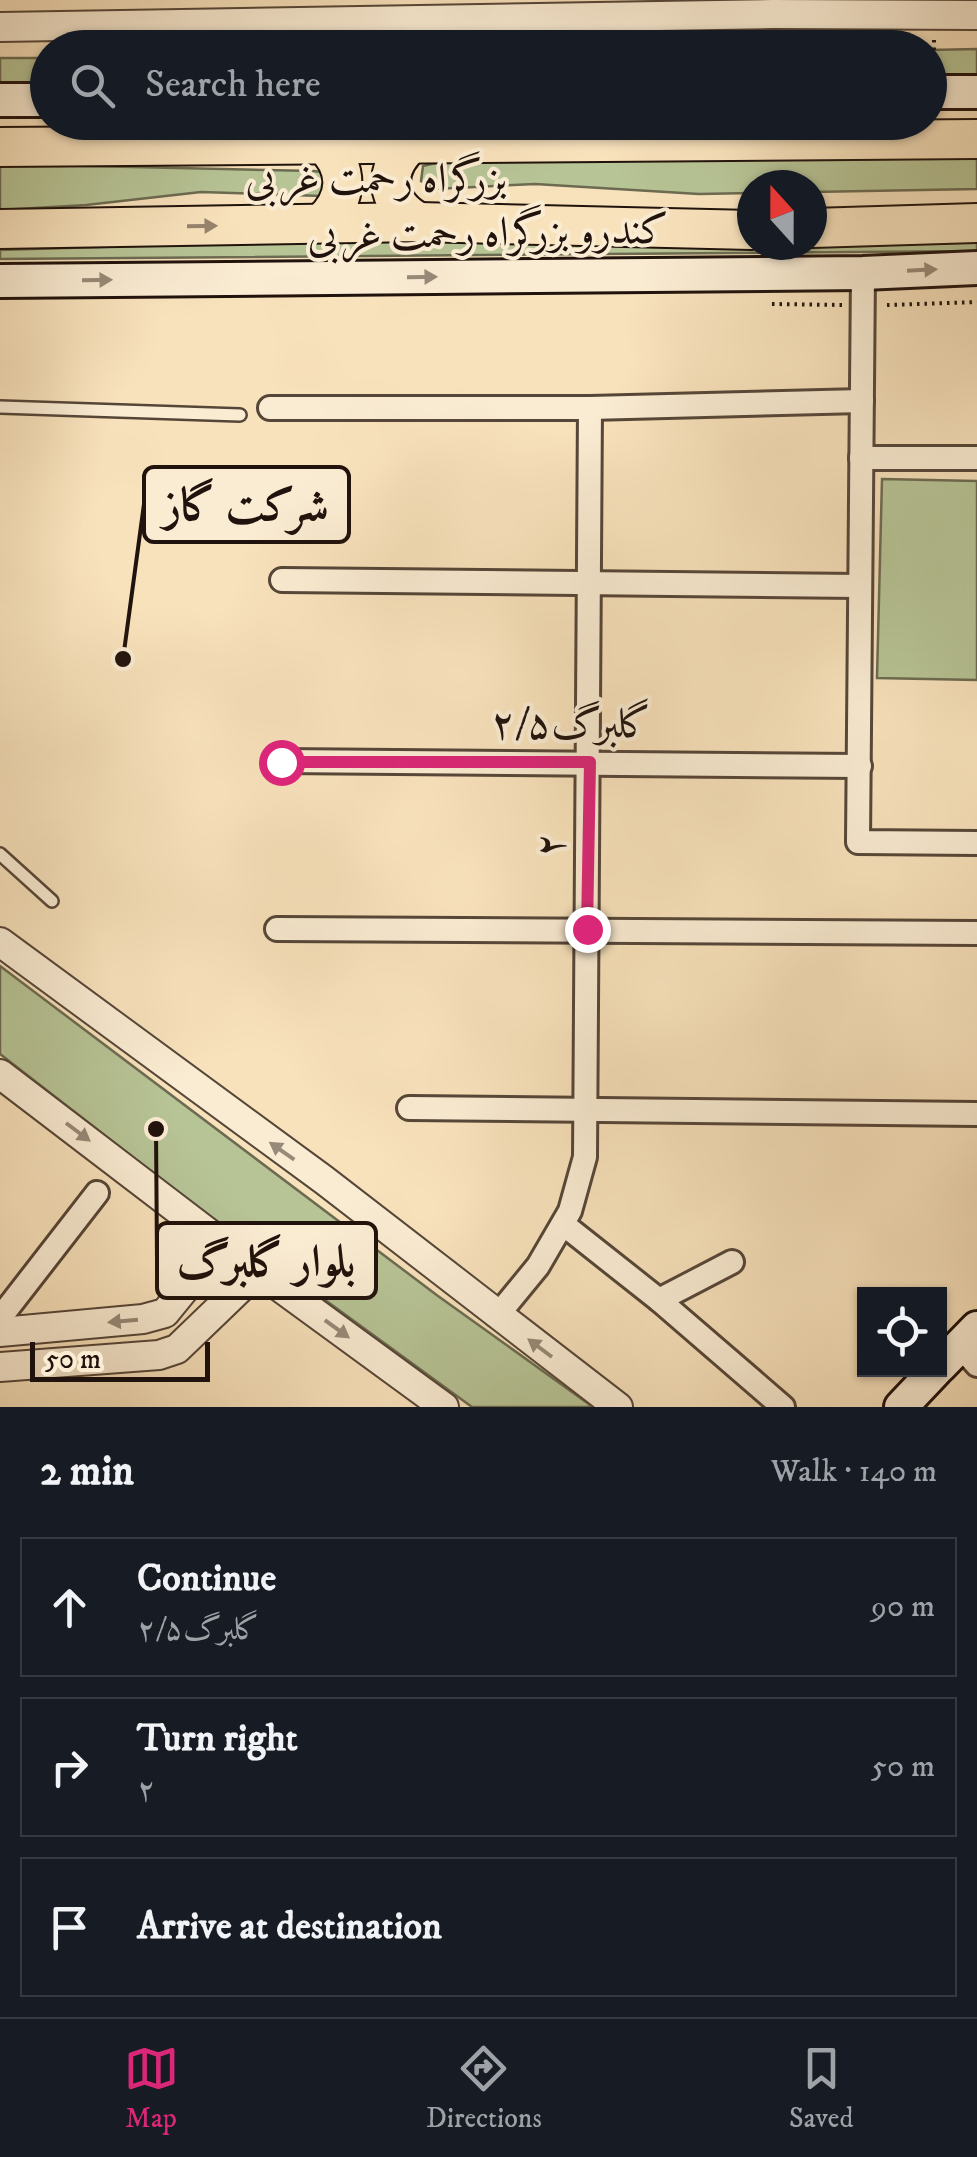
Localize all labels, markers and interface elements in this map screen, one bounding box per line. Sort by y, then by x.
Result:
search box [30,30,947,140]
icon: search [65,58,120,113]
text: Search here [145,61,321,109]
street label: بزرگراه رحمت غربی [245,151,507,207]
north arrow [737,170,827,260]
street label: کندرو بزرگراه رحمت غربی [307,202,669,264]
one-way arrow [187,217,219,233]
one-way arrow [907,262,939,278]
one-way arrow [407,269,439,285]
one-way arrow [82,272,114,288]
callout: شرکت گاز [144,467,349,542]
text: شرکت گاز [158,477,329,535]
street label: گلبرگ۲/۵ [491,698,651,751]
route start [259,740,305,786]
street label: ۲ [525,832,577,858]
route end [565,907,611,953]
one-way arrow [65,1122,91,1142]
one-way arrow [268,1142,295,1161]
callout: بلوار گلبرگ [157,1223,376,1298]
text: بلوار گلبرگ [177,1233,355,1291]
map controls [857,1287,947,1377]
button: locate [857,1287,947,1377]
one-way arrow [107,1314,139,1330]
one-way arrow [324,1318,350,1338]
scale bar [30,1337,210,1382]
one-way arrow [527,1339,553,1359]
text: 50 m [45,1342,101,1377]
text: 2 min [40,1446,134,1498]
text: Walk · 140 m [771,1452,937,1492]
text: Continue [137,1555,276,1603]
icon: ahead [42,1580,97,1635]
text: 90 m [871,1587,935,1627]
text: گلبرگ۲/۵ [137,1610,259,1650]
text: Turn right [137,1715,298,1763]
icon: right [42,1740,97,1795]
text: 50 m [871,1747,935,1787]
text: ۲ [137,1770,156,1810]
icon: arrive [42,1900,97,1955]
text: Arrive at destination [137,1903,442,1951]
tab: Map [124,2041,179,2136]
tab: Directions [426,2041,542,2136]
tab: Saved [789,2041,853,2136]

